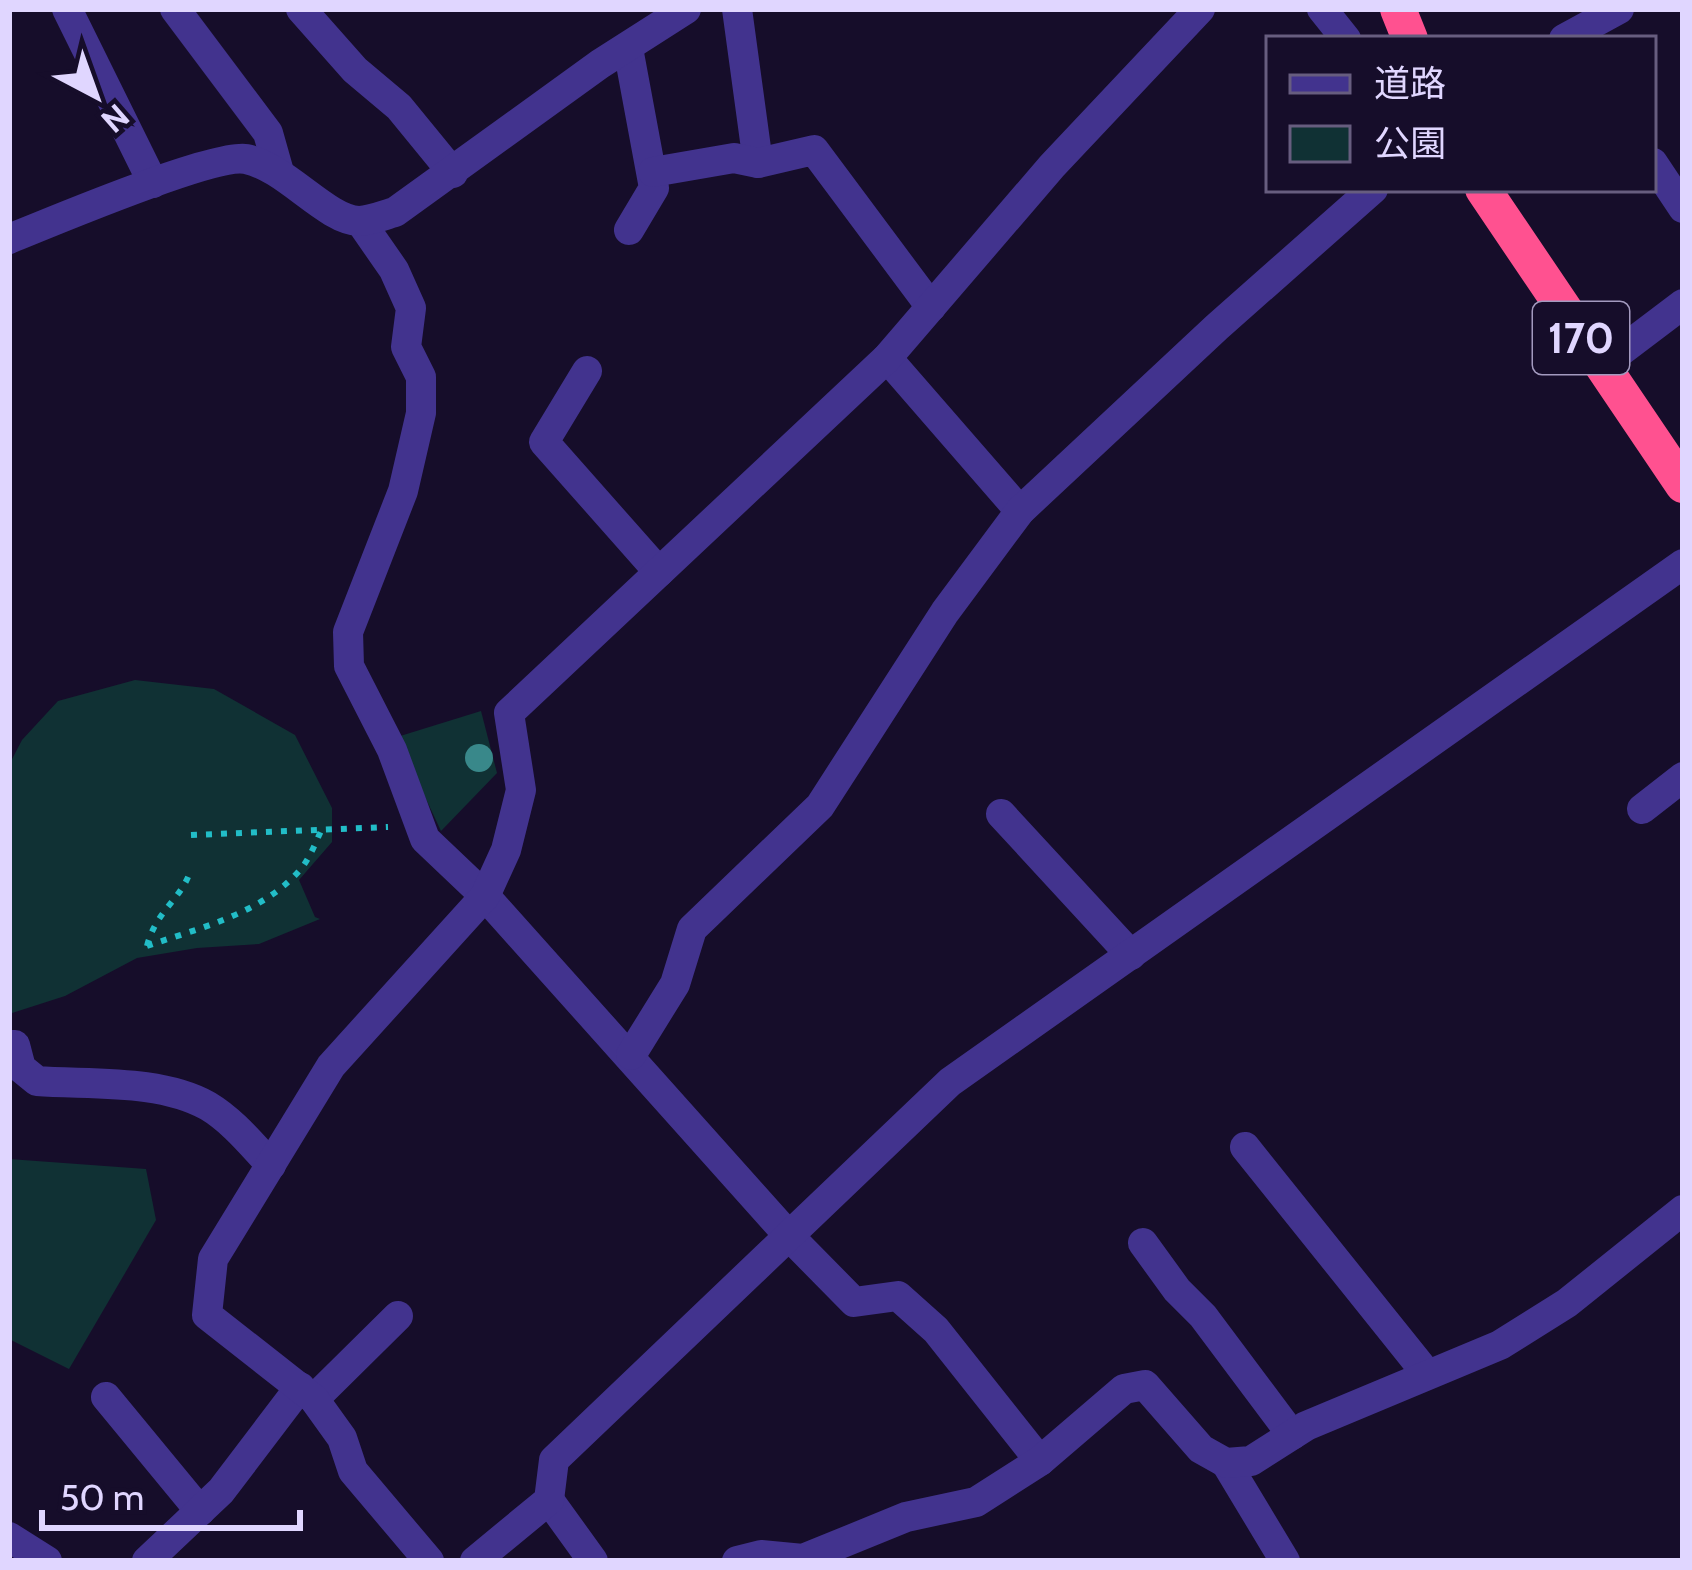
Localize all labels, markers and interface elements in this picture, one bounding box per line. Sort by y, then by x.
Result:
north arrow [36,36,156,156]
legend [1266,36,1656,192]
text: 道路 [1374,61,1446,105]
text: N [94,96,138,141]
text: 公園 [1374,121,1446,165]
road number: 170 [1533,302,1629,374]
scale bar [42,1456,300,1530]
text: 50 m [60,1475,144,1519]

